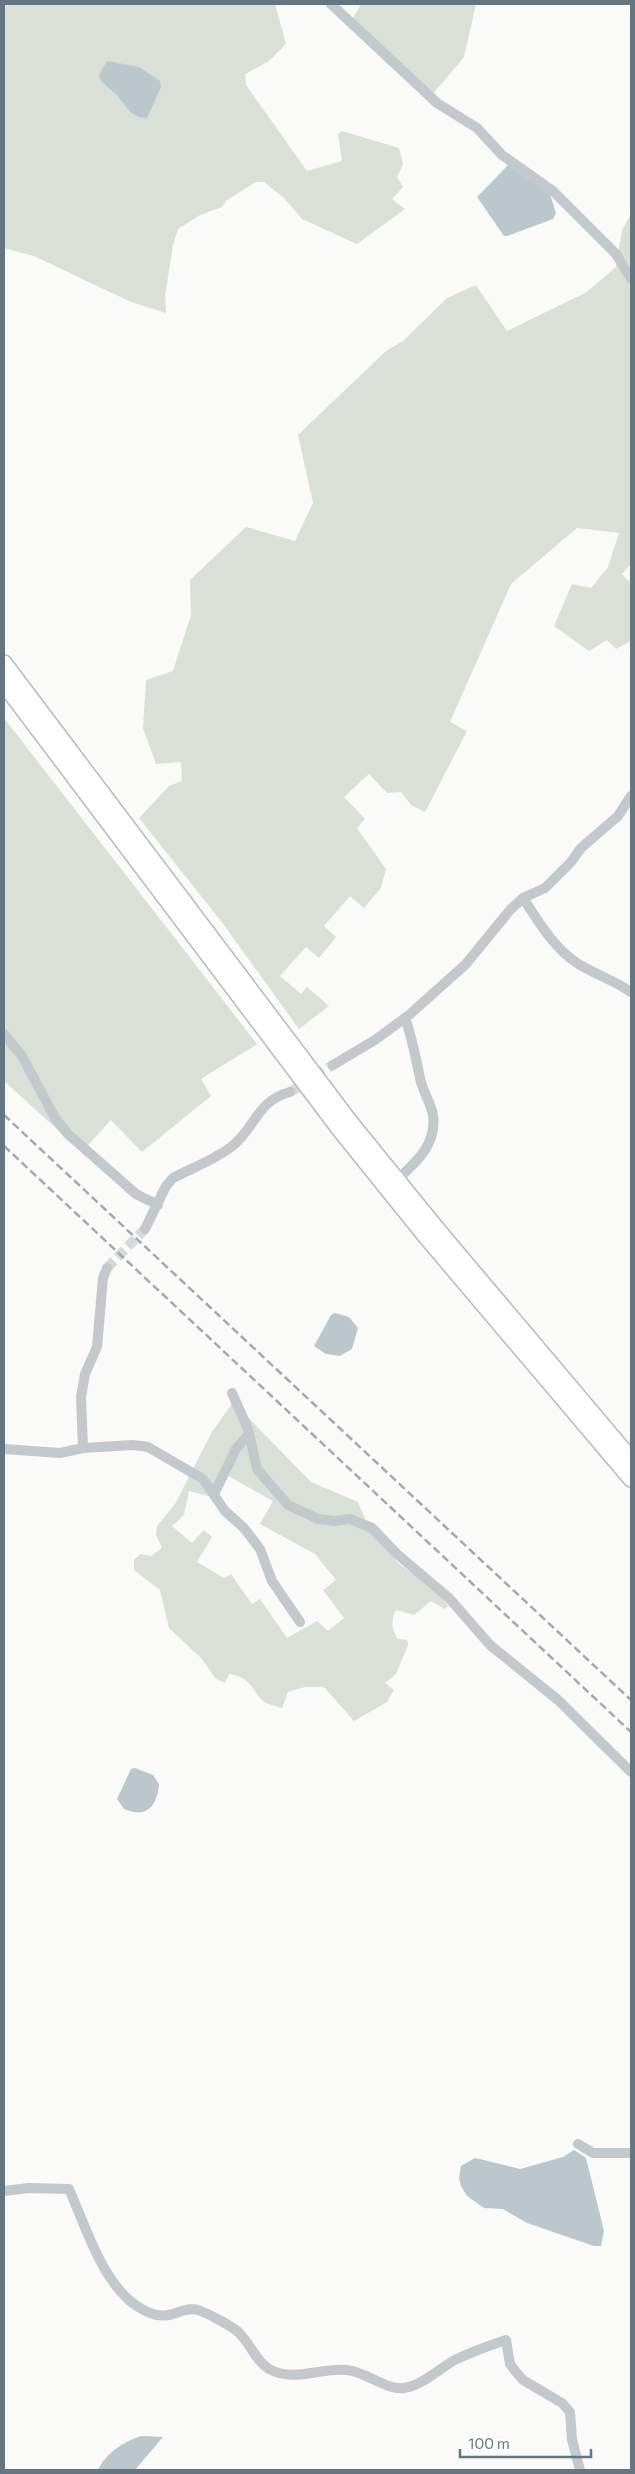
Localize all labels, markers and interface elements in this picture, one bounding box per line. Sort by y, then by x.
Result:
scale bar [460,2426,591,2458]
text: 100 m [468,2434,510,2452]

